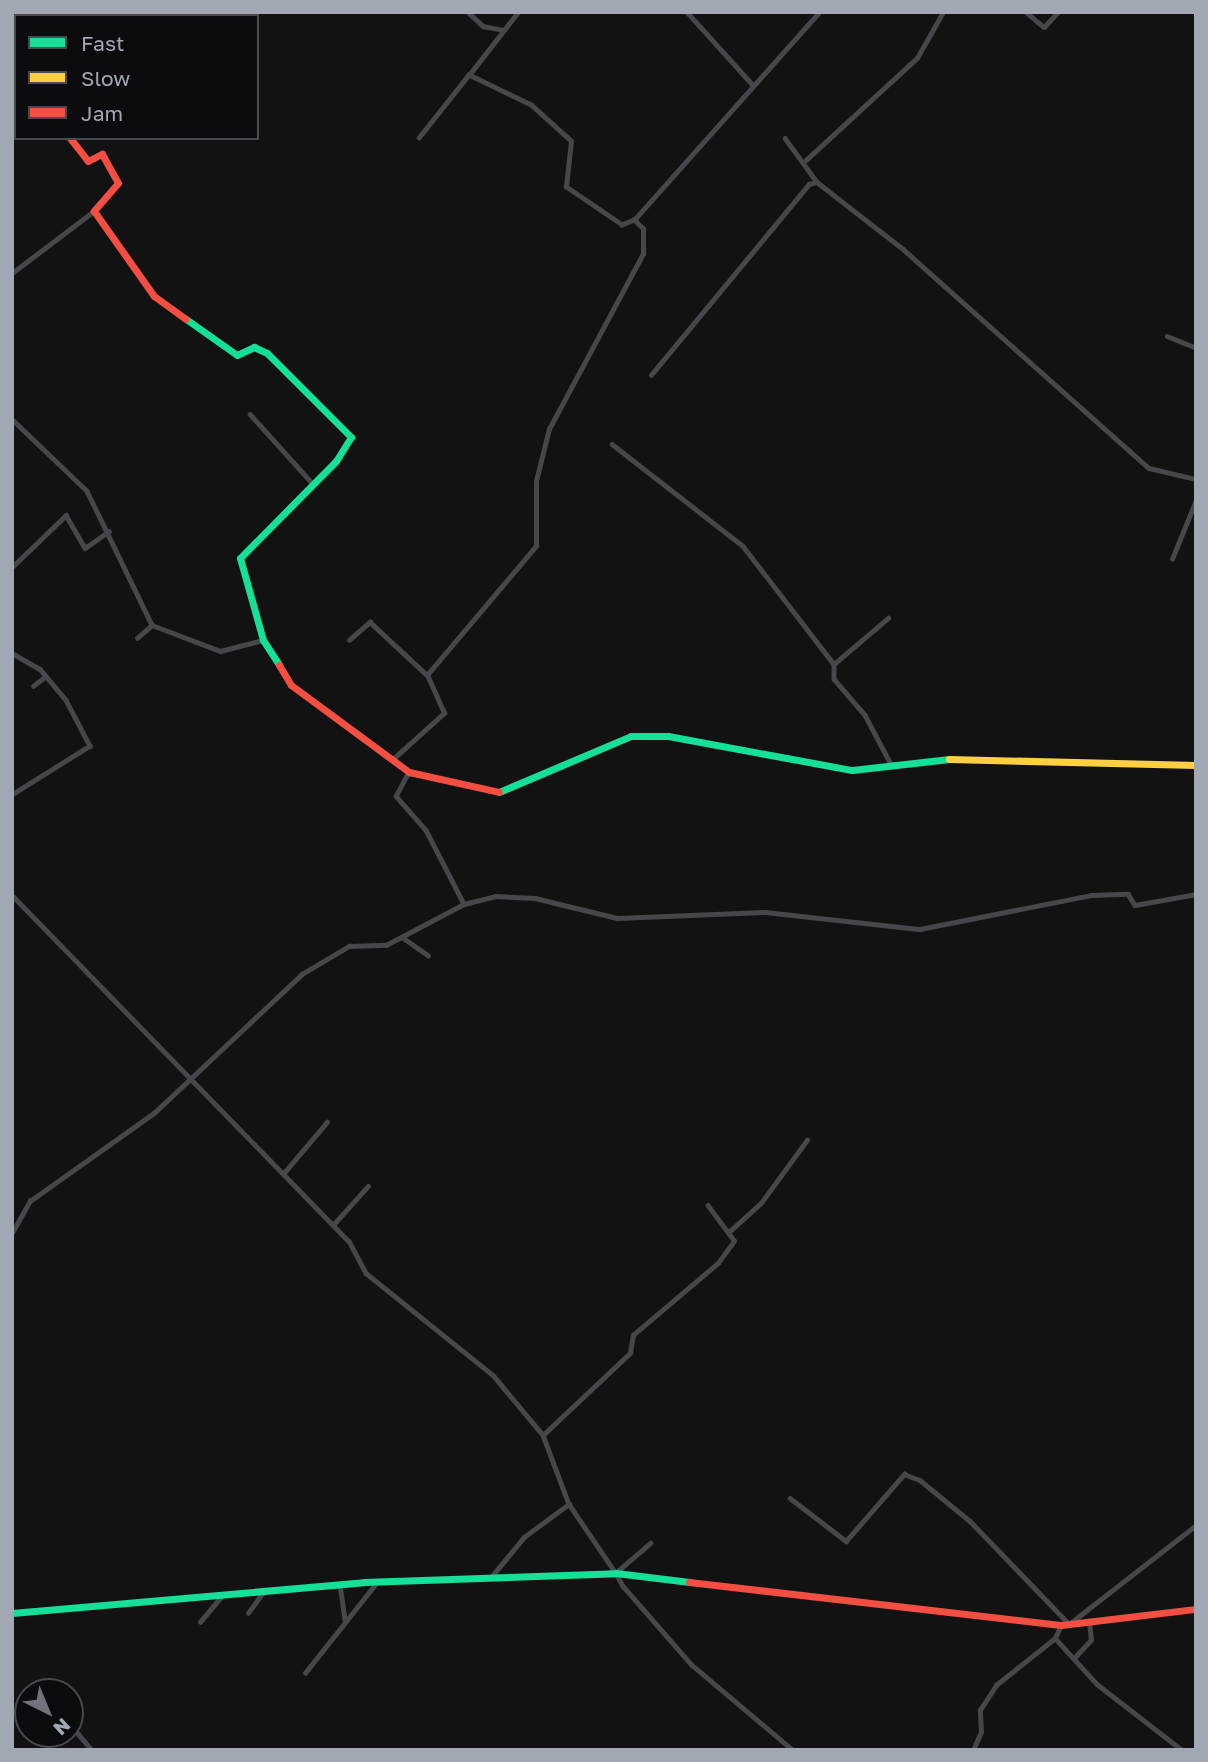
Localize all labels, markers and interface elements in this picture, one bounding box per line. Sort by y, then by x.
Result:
legend [14,14,259,140]
text: Fast [81,30,124,56]
text: Slow [81,65,130,91]
text: Jam [81,100,123,126]
north arrow [14,1678,84,1748]
text: N [49,1714,75,1741]

